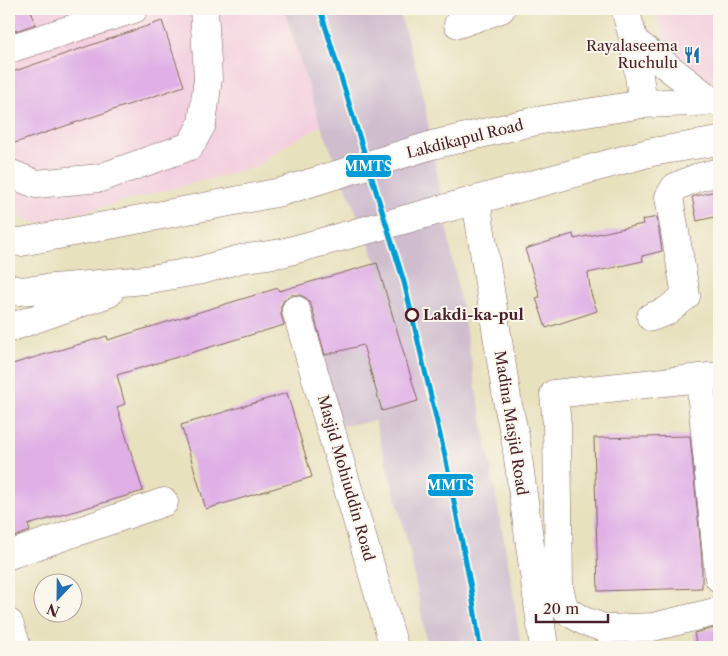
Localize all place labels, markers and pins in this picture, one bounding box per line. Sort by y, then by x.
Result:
place label: Rayalaseema Ruchulu [586,36,678,72]
restaurant icon: Rayalaseema Ruchulu [682,45,702,65]
place label: Lakdi-ka-pul [423,305,524,324]
marker: Lakdi-ka-pul [405,308,419,322]

